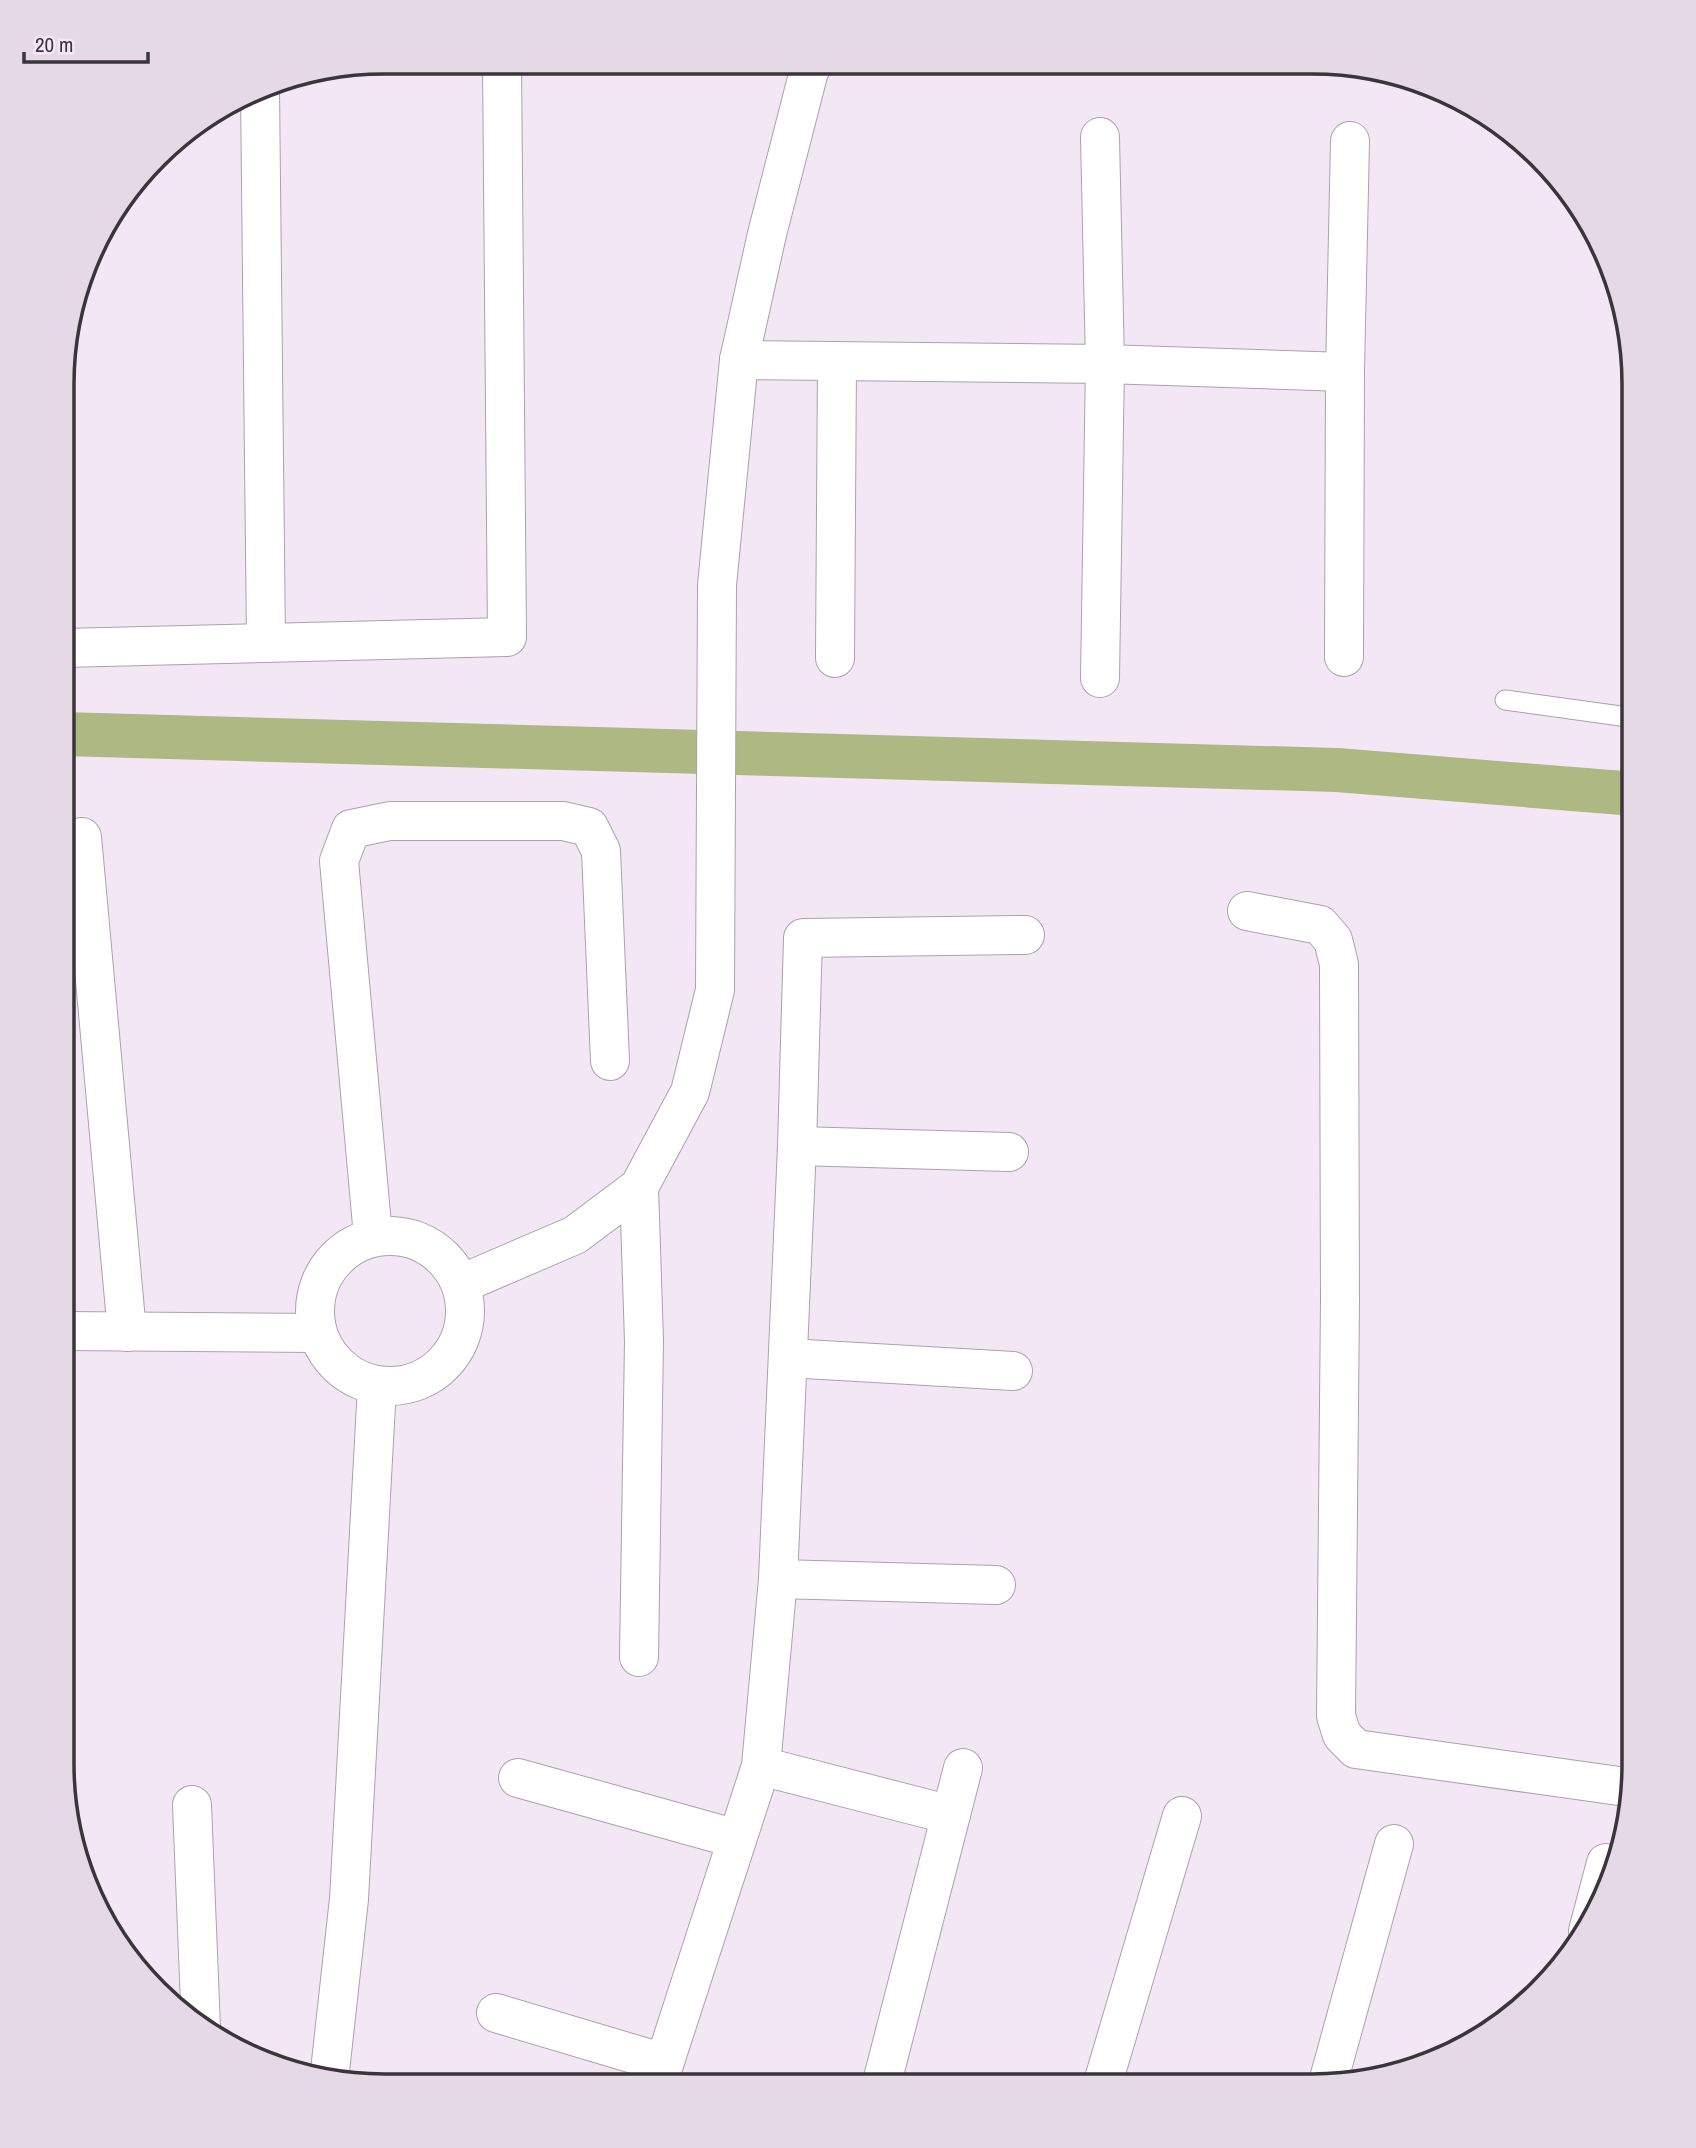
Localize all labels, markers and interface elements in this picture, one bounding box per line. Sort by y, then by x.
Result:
scale bar [24,21,149,65]
text: 20 m [35,30,73,59]

